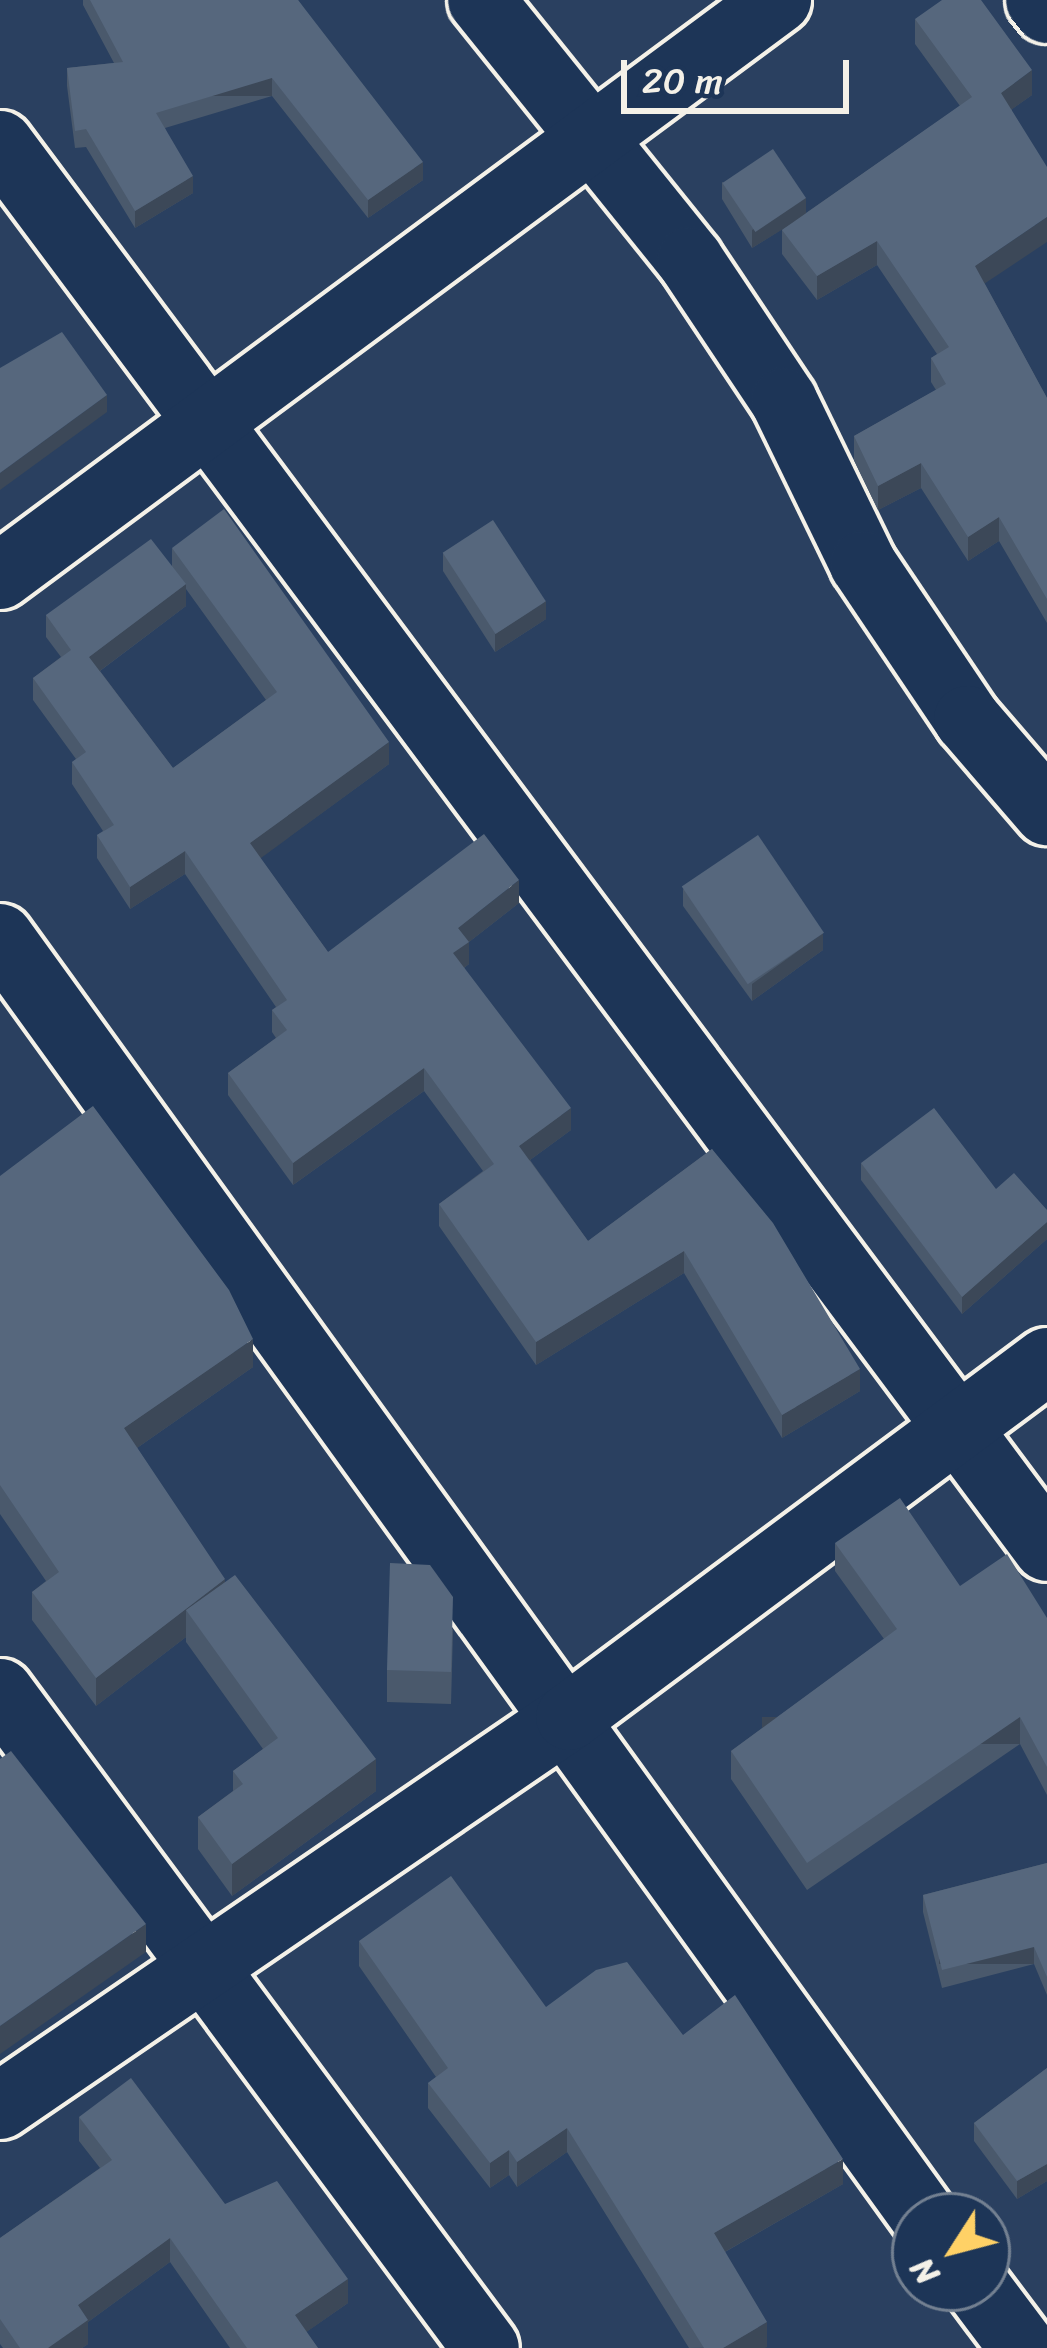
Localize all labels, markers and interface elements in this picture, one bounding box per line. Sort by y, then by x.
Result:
scale bar [627,36,855,110]
text: 20 m [642,49,723,113]
north arrow [891,2192,1011,2312]
text: N [894,2245,954,2298]

